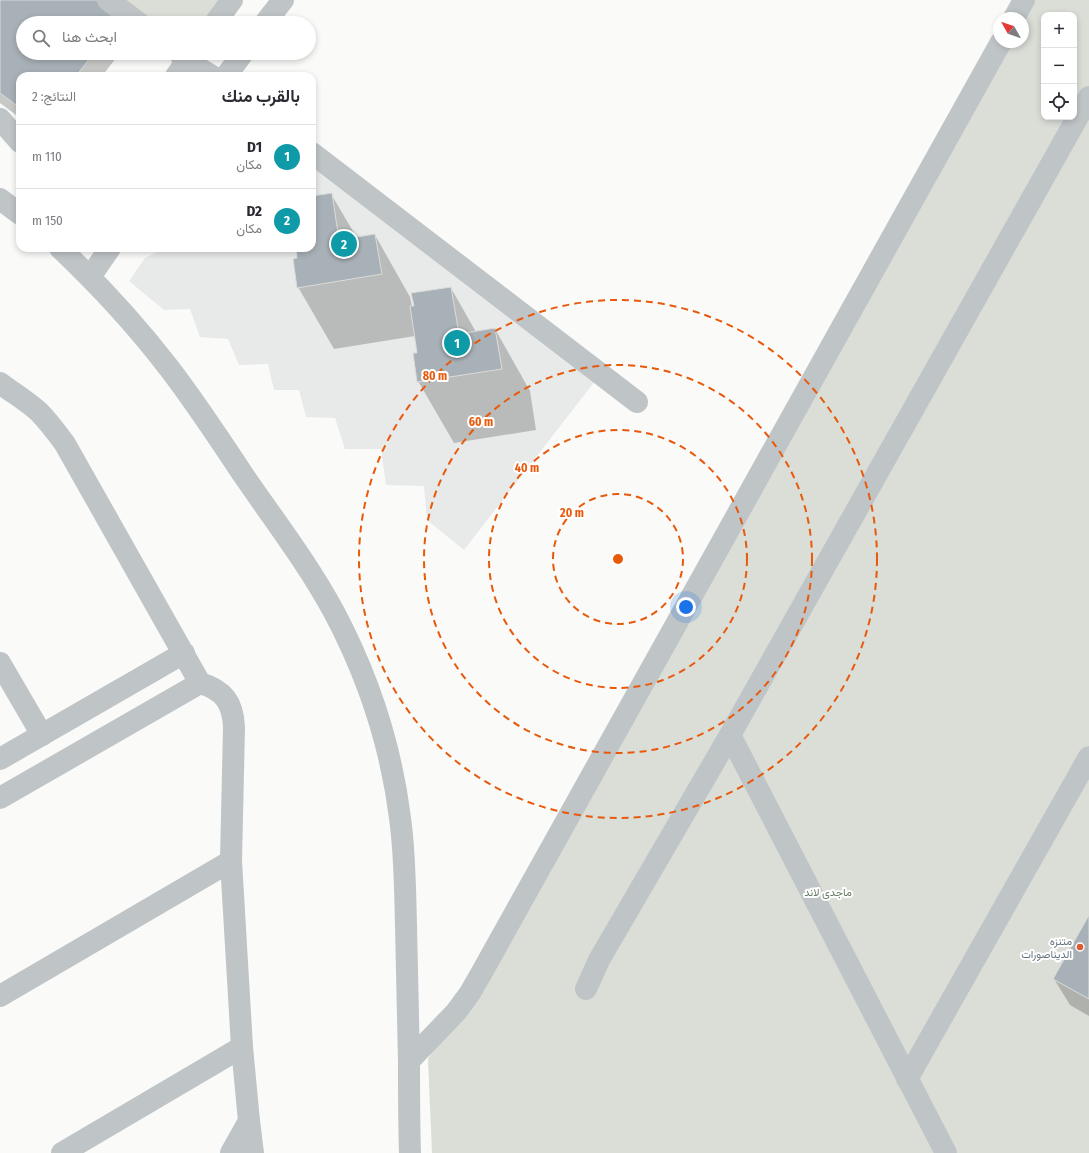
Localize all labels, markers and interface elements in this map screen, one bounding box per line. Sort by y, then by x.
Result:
north arrow [993,12,1029,48]
map controls [1041,12,1077,120]
button: + [1041,12,1077,48]
search box [16,16,316,60]
icon: search [30,27,52,49]
text: ابحث هنا [62,28,117,46]
button: − [1041,48,1077,84]
button: locate [1041,84,1077,120]
text: بالقرب منك [222,86,300,107]
text: النتائج: 2 [32,89,76,104]
text: D1 [247,138,262,156]
text: 110 m [32,149,62,164]
text: 1 [284,149,290,164]
text: مكان [236,157,262,172]
text: D2 [247,202,262,220]
text: 150 m [32,213,63,228]
text: 2 [284,213,290,228]
text: مكان [236,221,262,236]
pin: 2 [331,229,357,259]
pin: 1 [444,328,470,358]
text: 80 m [423,369,447,383]
text: 60 m [469,415,493,429]
text: 40 m [515,461,539,475]
text: 20 m [559,506,584,520]
centre of rings [611,552,625,566]
your location [676,597,696,617]
park label: ماجدی لاند [804,886,852,899]
place label: متنزه الديناصورات [1021,935,1072,961]
marker: متنزه الديناصورات [1075,942,1085,952]

